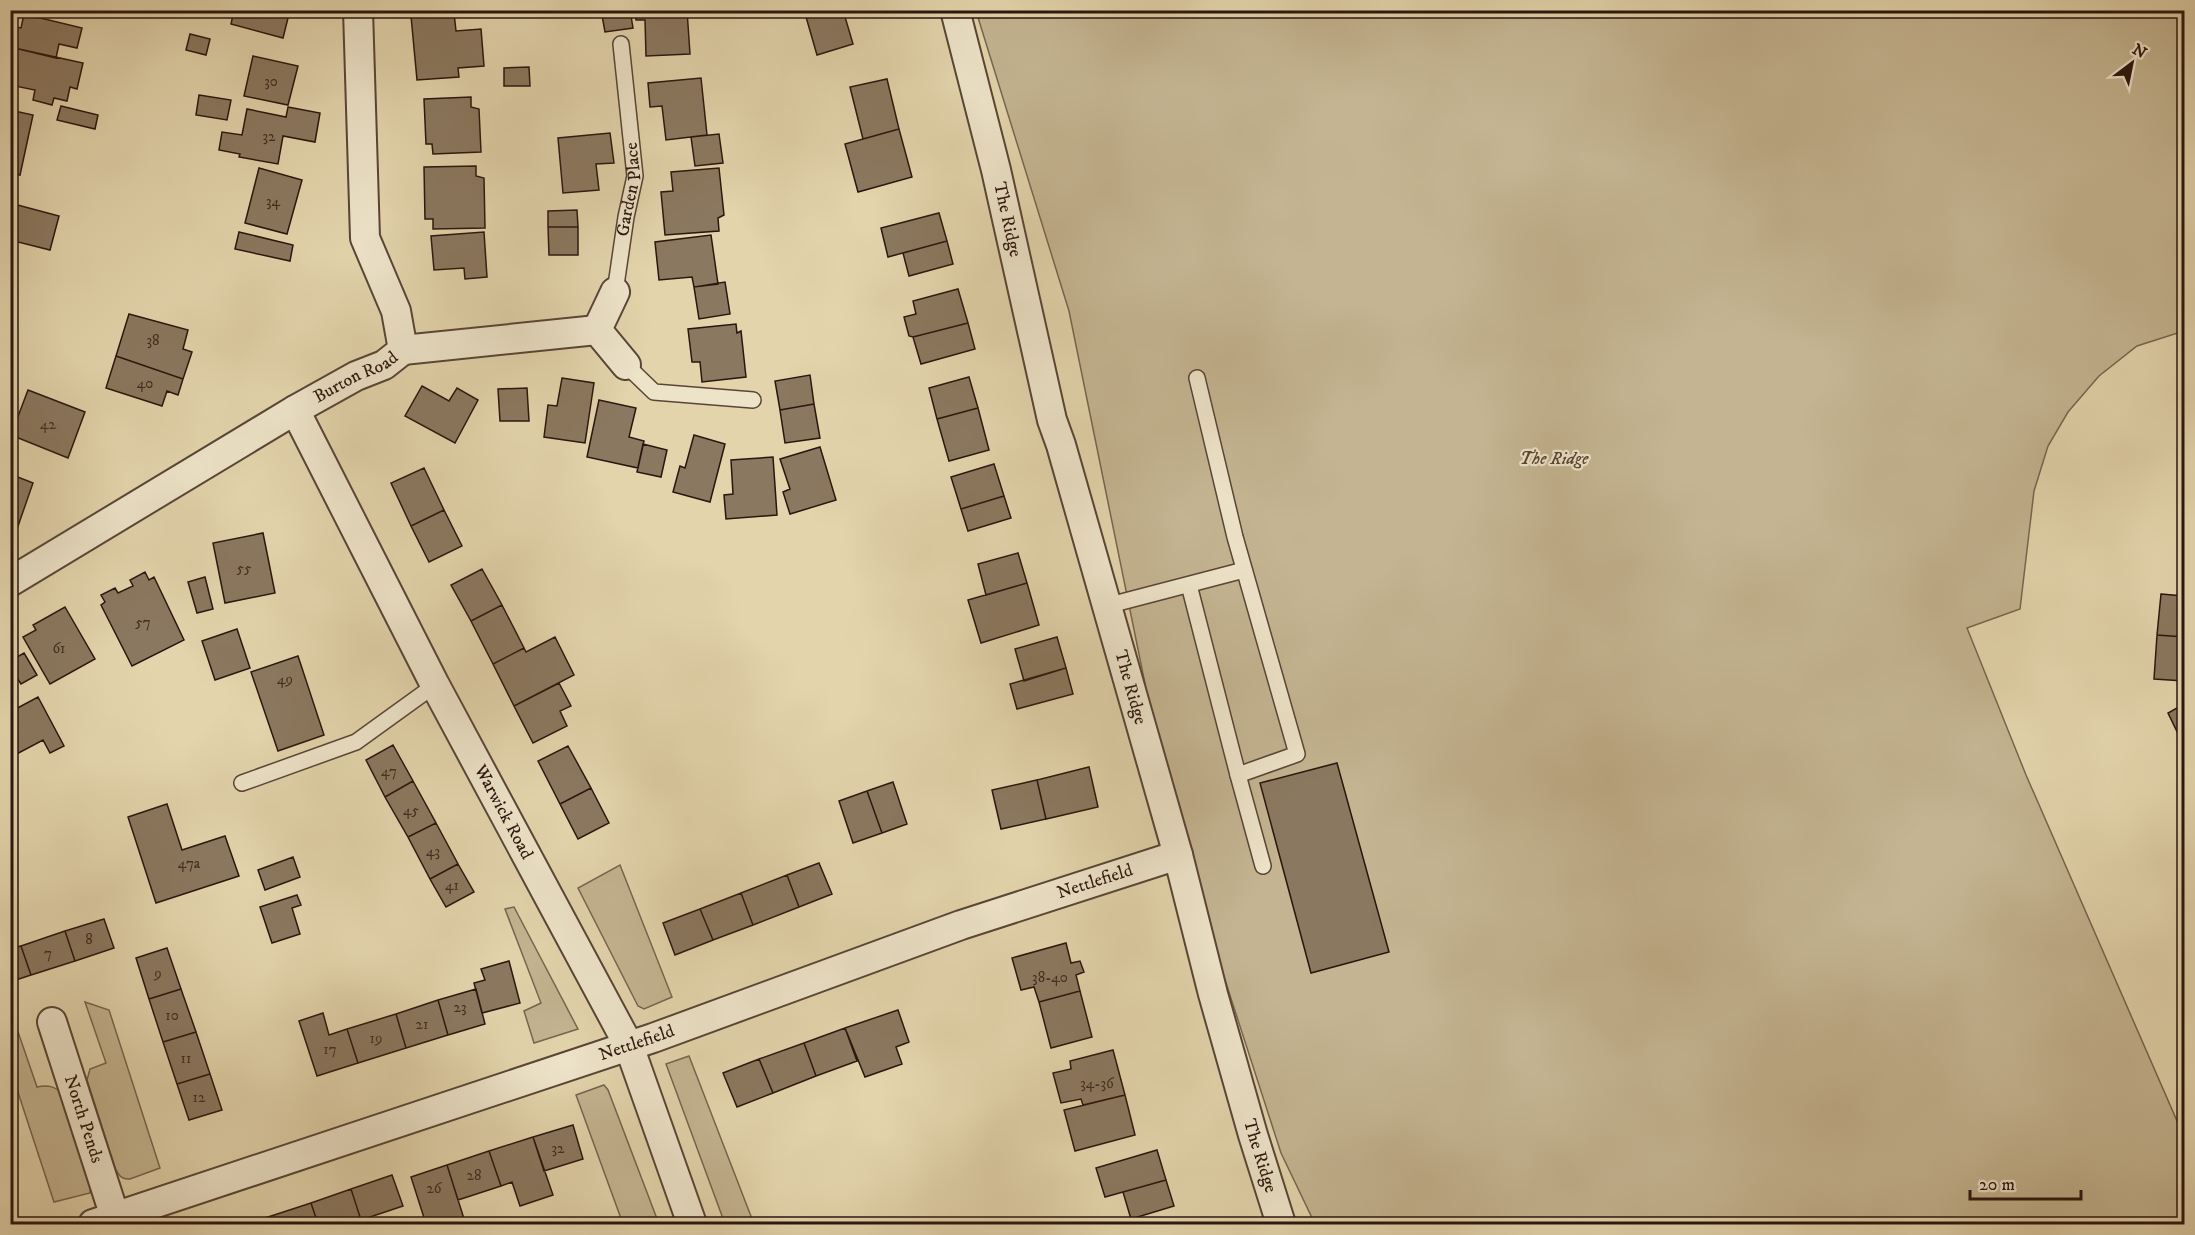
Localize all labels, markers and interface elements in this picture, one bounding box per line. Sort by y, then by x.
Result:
north arrow [2102,33,2162,93]
text: N [2129,39,2150,63]
house number: 30 [264,72,278,91]
house number: 32 [263,127,276,146]
street label: Garden Place [612,141,646,238]
street label: The Ridge [988,180,1026,259]
house number: 34 [266,192,280,211]
house number: 38 [146,331,160,350]
street label: Burton Road [310,347,403,408]
house number: 40 [137,374,153,393]
house number: 42 [40,415,57,434]
park label: The Ridge [1520,448,1589,470]
house number: 55 [237,559,252,578]
house number: 57 [135,613,151,632]
house number: 61 [52,639,66,658]
street label: The Ridge [1109,648,1151,727]
house number: 49 [277,670,293,689]
street label: Warwick Road [469,760,538,863]
house number: 47 [381,762,397,781]
house number: 45 [403,801,420,820]
house number: 43 [426,842,440,861]
house number: 47a [178,854,201,873]
street label: Nettlefield [1054,859,1136,904]
house number: 41 [445,876,459,895]
house number: 8 [85,930,93,949]
house number: 7 [44,944,52,963]
house number: 9 [153,964,162,983]
house number: 38-40 [1032,968,1068,987]
house number: 23 [454,998,466,1017]
house number: 10 [165,1006,179,1025]
house number: 21 [416,1015,428,1034]
street label: Nettlefield [596,1020,677,1066]
house number: 19 [370,1029,382,1048]
house number: 17 [323,1040,337,1059]
house number: 11 [180,1049,192,1068]
street label: North Pends [59,1072,108,1166]
house number: 34-36 [1080,1074,1115,1093]
house number: 12 [193,1088,206,1107]
street label: The Ridge [1238,1116,1281,1195]
house number: 32 [552,1139,565,1158]
scale bar [1970,1163,2081,1201]
house number: 28 [467,1166,481,1185]
text: 20 m [1979,1174,2015,1196]
house number: 26 [426,1179,443,1198]

